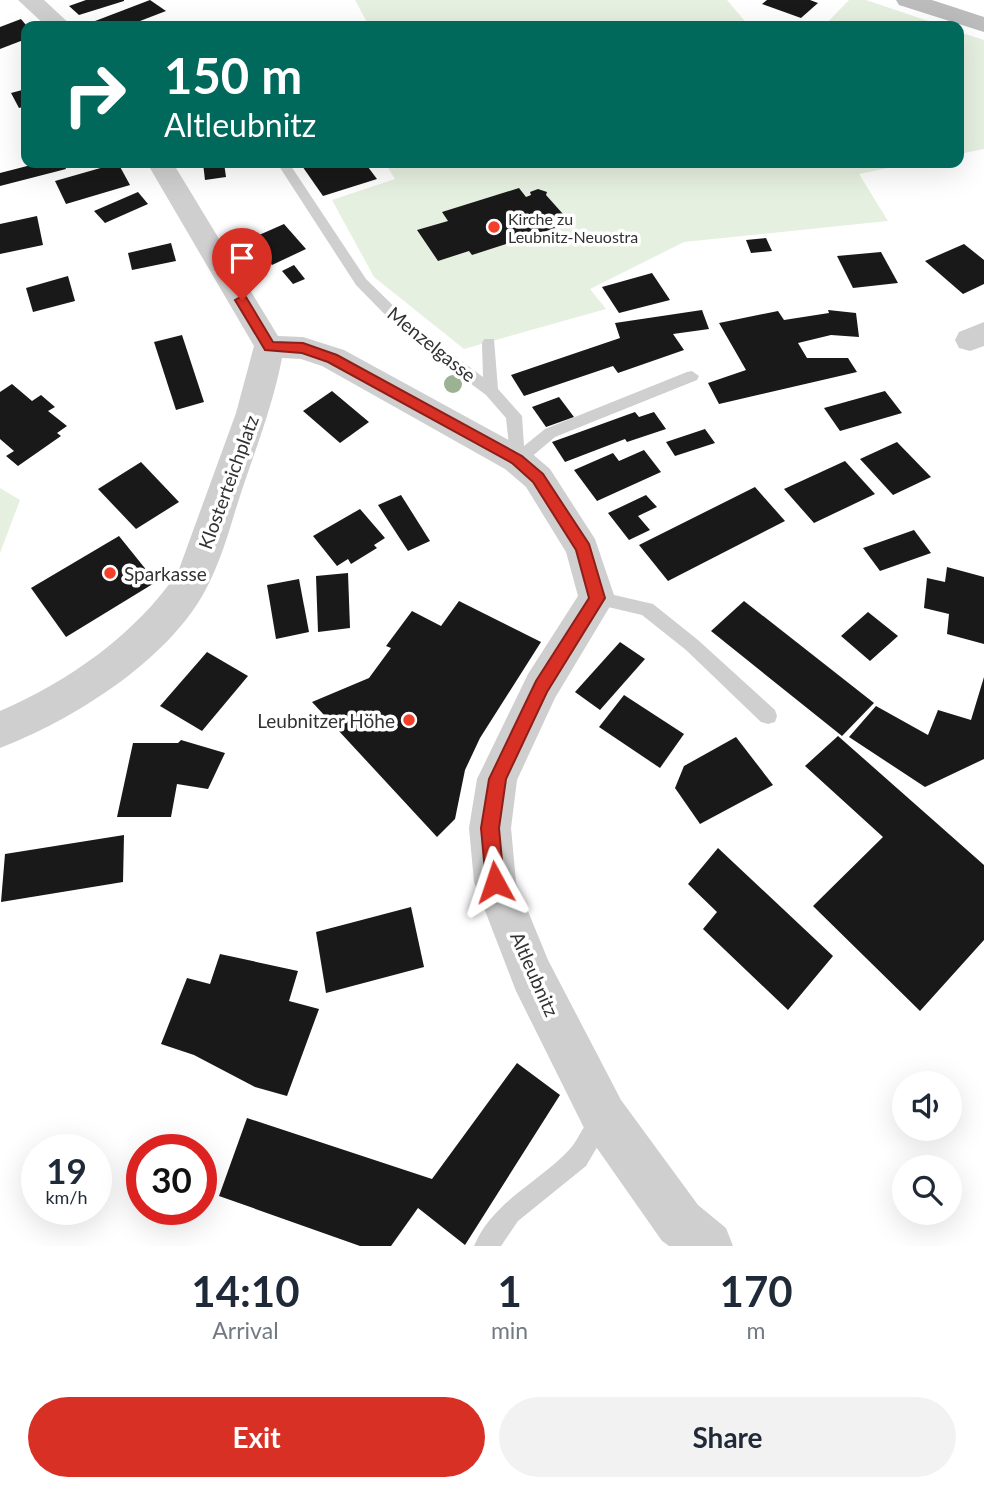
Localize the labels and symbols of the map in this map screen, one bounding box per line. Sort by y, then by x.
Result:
place label: Kirche zu Leubnitz-Neuostra [508,209,638,246]
marker: Kirche zu Leubnitz-Neuostra [486,219,502,235]
pin [212,228,272,300]
street label: Menzelgasse [383,301,481,387]
street label: Klosterteichplatz [193,412,263,552]
place label: Sparkasse [124,562,207,585]
marker: Sparkasse [102,565,118,581]
place label: Leubnitzer Höhe [257,709,395,732]
marker: Leubnitzer Höhe [401,712,417,728]
position arrow [458,845,532,919]
street label: Altleubnitz [506,928,564,1020]
speed limit sign: 30 [126,1134,217,1225]

